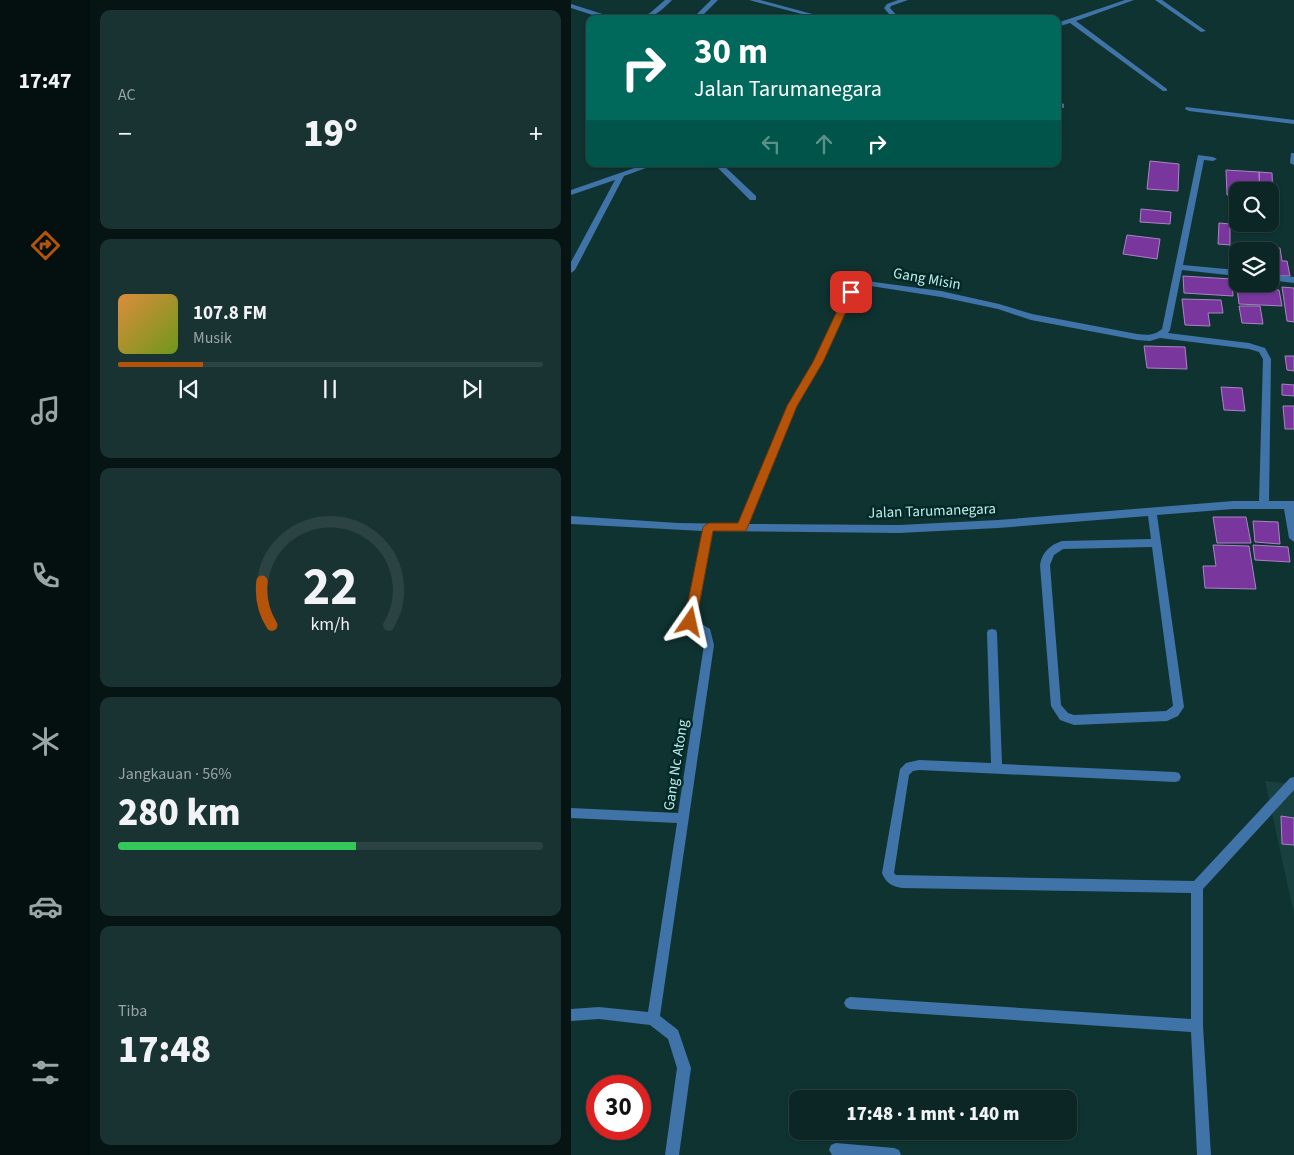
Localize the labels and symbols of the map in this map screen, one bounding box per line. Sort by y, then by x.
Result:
street label: Gang Misin [892,263,962,295]
pin [830,271,872,313]
street label: Jalan Tarumanegara [868,498,996,524]
position arrow [663,595,715,647]
street label: Gang Nc Atong [658,718,694,812]
speed limit sign: 30 [586,1075,651,1140]

